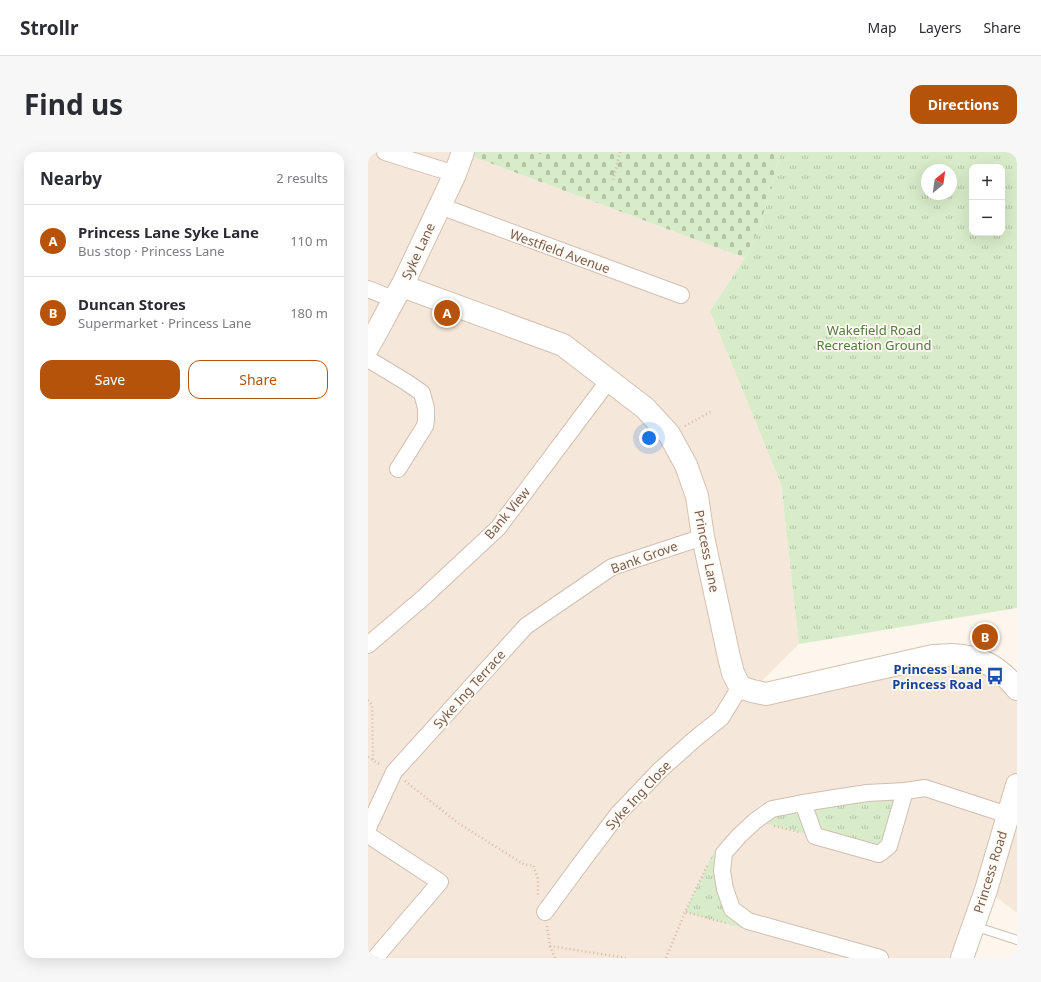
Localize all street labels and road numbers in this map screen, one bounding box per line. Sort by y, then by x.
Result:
street label: Syke Lane [397,220,439,282]
street label: Westfield Avenue [507,224,613,278]
street label: Bank View [480,483,534,543]
street label: Princess Lane [690,508,724,594]
street label: Bank Grove [608,537,680,577]
street label: Syke Ing Terrace [429,646,509,732]
street label: Syke Ing Close [601,757,675,833]
street label: Princess Road [969,829,1011,915]

